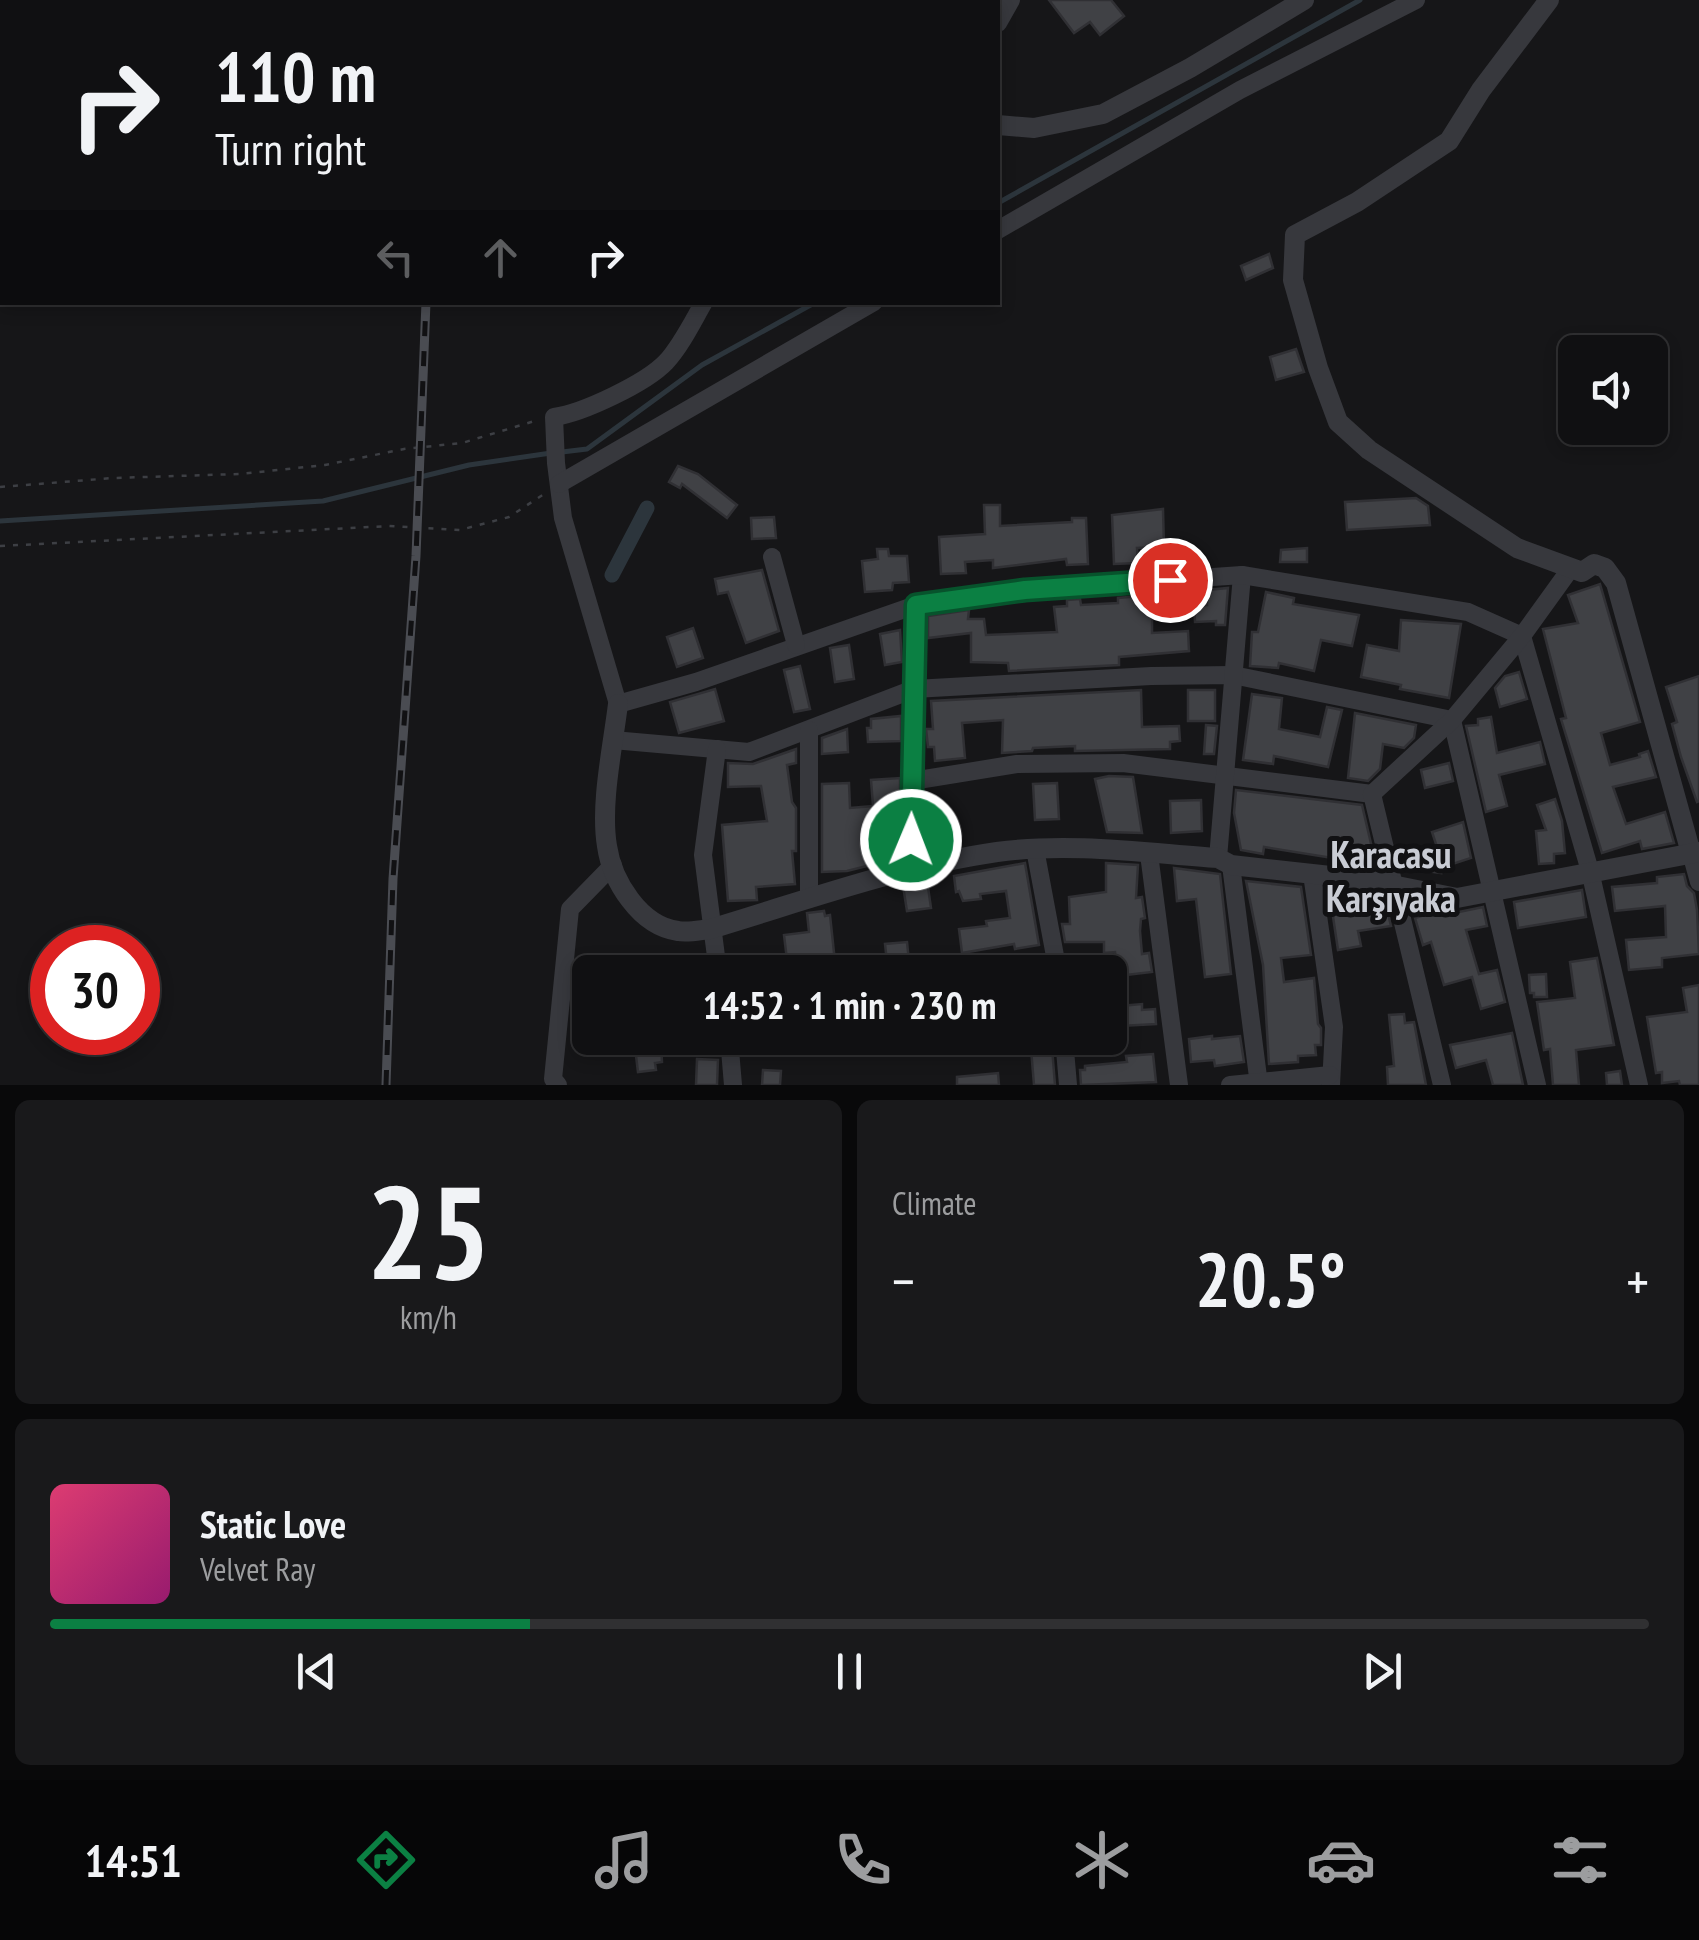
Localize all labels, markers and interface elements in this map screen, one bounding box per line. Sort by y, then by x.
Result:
text: 110 m [215,31,376,121]
icon: right [50,40,180,170]
text: Turn right [215,119,366,177]
icon: left [368,230,423,285]
icon: ahead [473,230,528,285]
icon: right [578,230,633,285]
map controls [1558,335,1668,445]
button: sound [1558,335,1668,445]
pin [1128,538,1213,623]
icon: arrive [1143,553,1198,608]
position arrow [859,788,963,892]
district label: Karacasu Karşıyaka [1326,829,1456,922]
speed limit sign: 30 [30,925,160,1055]
text: 14:52 · 1 min · 230 m [703,980,996,1029]
text: 25 [366,1147,491,1315]
text: Climate [892,1182,976,1224]
text: 20.5° [1195,1231,1346,1328]
text: − [892,1245,915,1316]
text: + [1626,1245,1649,1316]
text: km/h [400,1296,457,1338]
text: Static Love [200,1499,346,1548]
text: Velvet Ray [200,1548,315,1590]
icon: previous [289,1644,344,1699]
icon: pause [822,1644,877,1699]
icon: next [1355,1644,1410,1699]
icon: directions [351,1825,421,1895]
icon: music [589,1825,659,1895]
icon: phone [828,1825,898,1895]
icon: climate [1067,1825,1137,1895]
icon: car [1306,1825,1376,1895]
icon: filters [1545,1825,1615,1895]
text: 14:51 [84,1831,182,1889]

